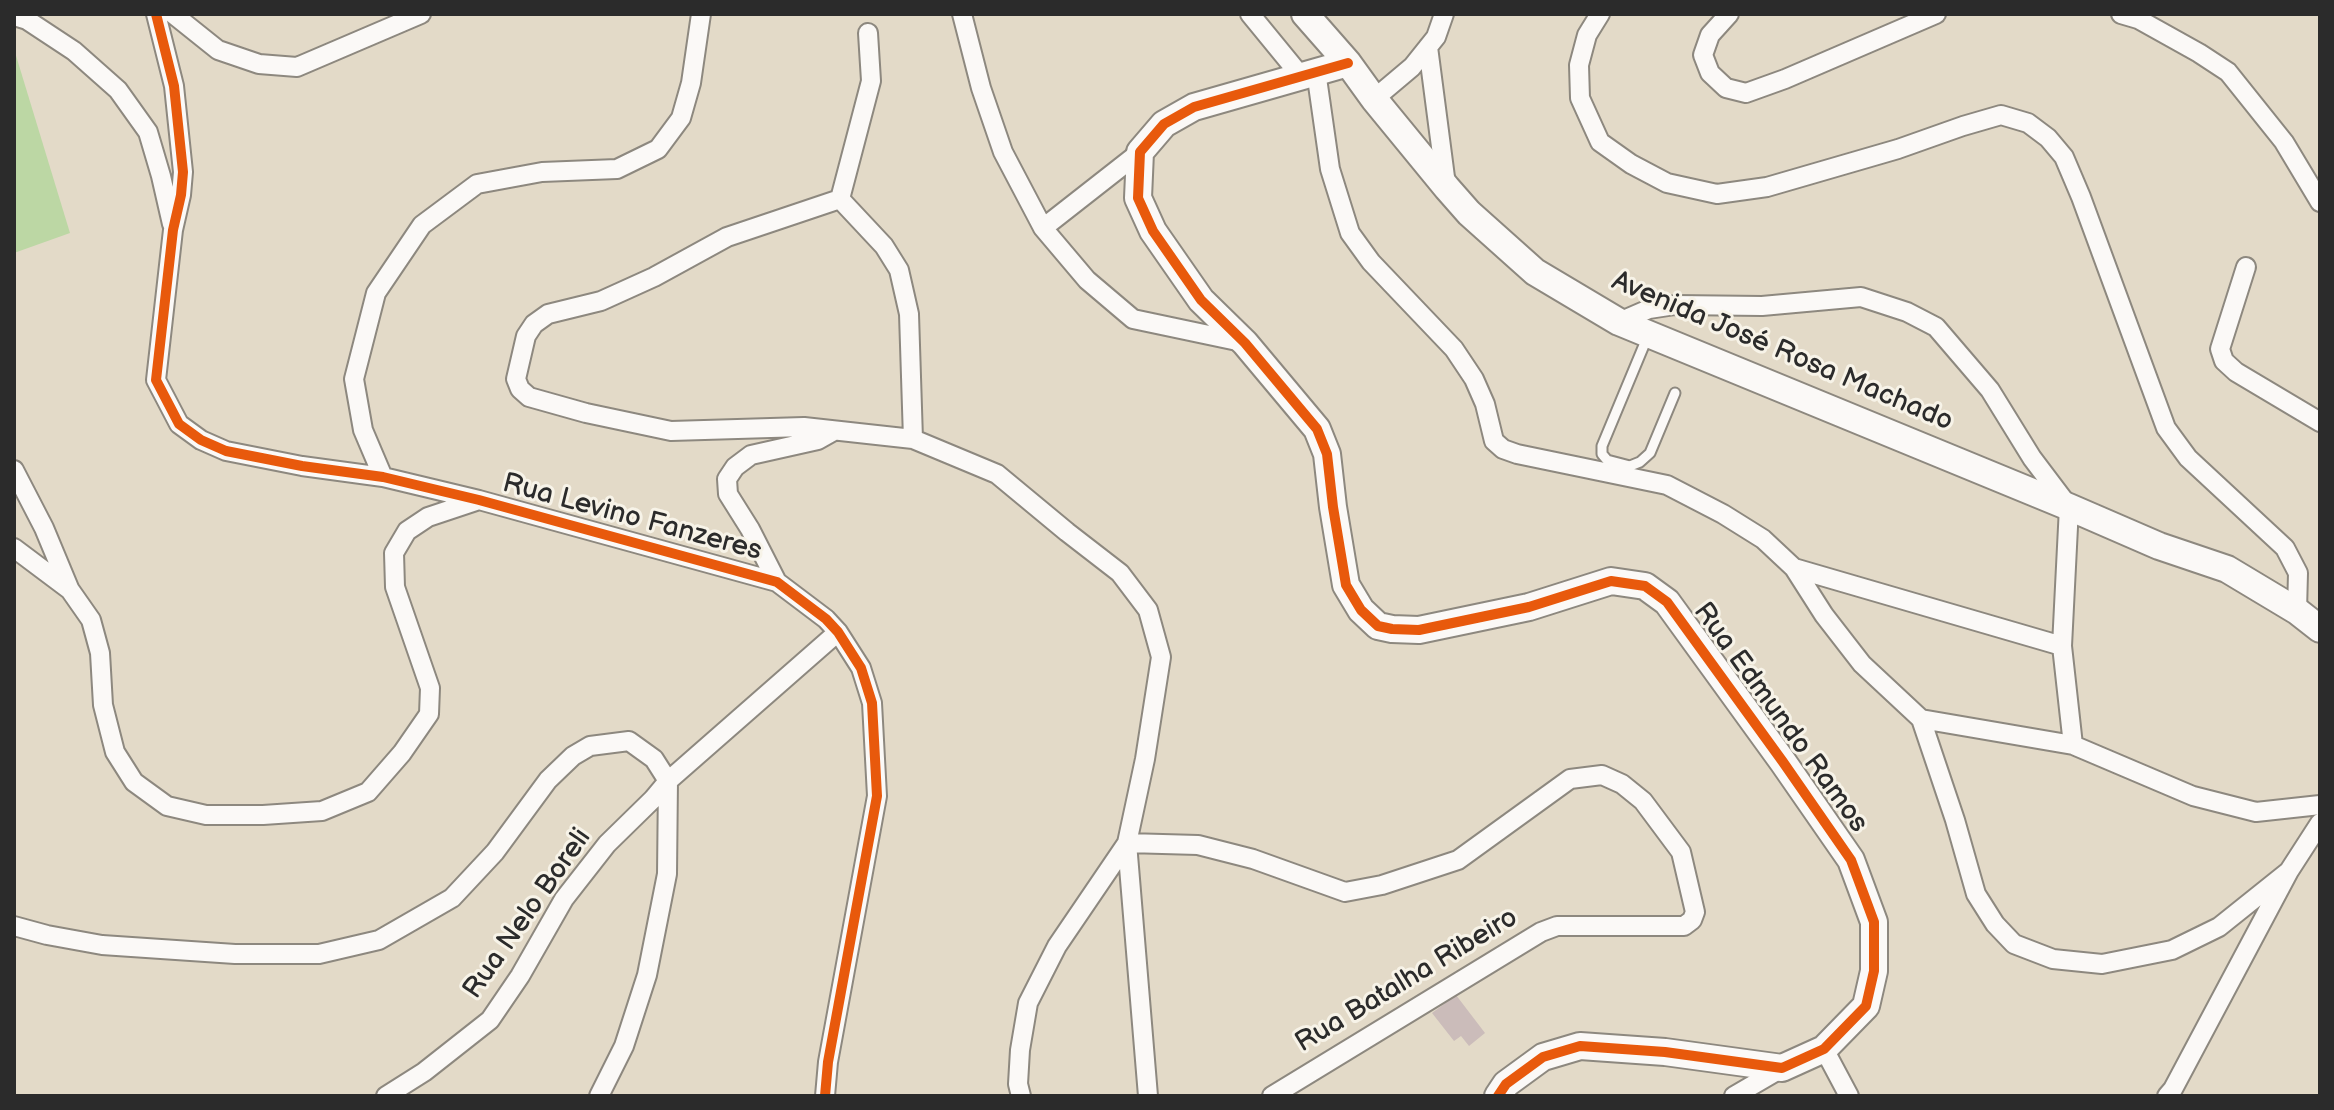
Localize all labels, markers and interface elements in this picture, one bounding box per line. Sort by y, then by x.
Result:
street label: Avenida José Rosa Machado [1606,265,1958,439]
street label: Rua Levino Fanzeres [499,467,765,569]
street label: Rua Edmundo Ramos [1685,596,1875,840]
street label: Rua Nelo Boreli [457,822,599,1006]
street label: Rua Batalha Ribeiro [1290,901,1524,1061]

